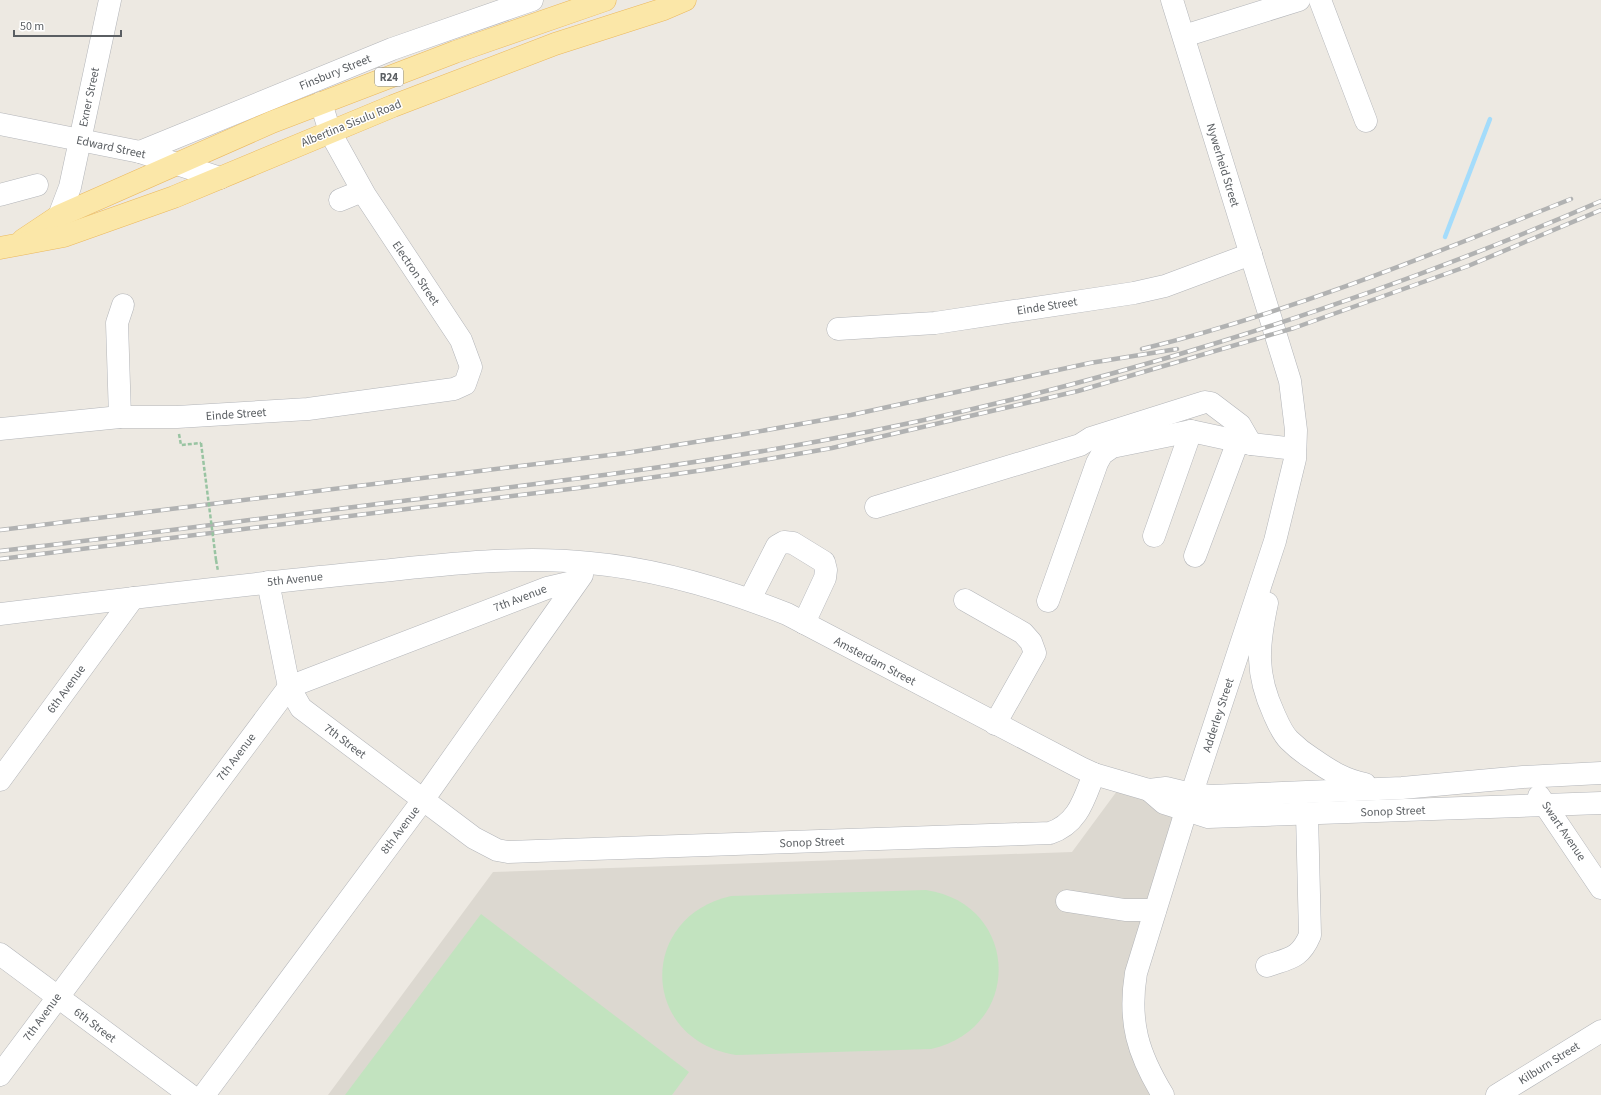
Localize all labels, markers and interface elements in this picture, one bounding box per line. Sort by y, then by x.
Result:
scale bar [14,12,121,38]
text: 50 m [20,18,44,35]
street label: Finsbury Street [297,50,374,95]
street label: Exner Street [75,66,104,128]
road number: R24 [375,68,403,86]
street label: Albertina Sisulu Road [298,96,404,151]
street label: Nywerheid Street [1202,121,1243,209]
street label: Edward Street [75,132,147,163]
street label: Electron Street [388,238,443,309]
street label: Einde Street [1016,293,1078,320]
street label: Einde Street [205,404,267,425]
street label: 5th Avenue [266,568,324,591]
street label: 7th Avenue [491,580,549,616]
street label: Amsterdam Street [831,633,919,690]
street label: 6th Avenue [43,662,90,717]
street label: Adderley Street [1198,676,1238,754]
street label: 7th Street [320,720,369,763]
street label: 7th Avenue [213,730,260,785]
street label: Swart Avenue [1537,798,1590,864]
street label: Sonop Street [1360,802,1426,821]
street label: 8th Avenue [377,803,424,858]
street label: Sonop Street [779,833,845,852]
street label: 7th Avenue [19,990,66,1045]
street label: 6th Street [70,1004,119,1047]
street label: Kilburn Street [1515,1038,1583,1089]

